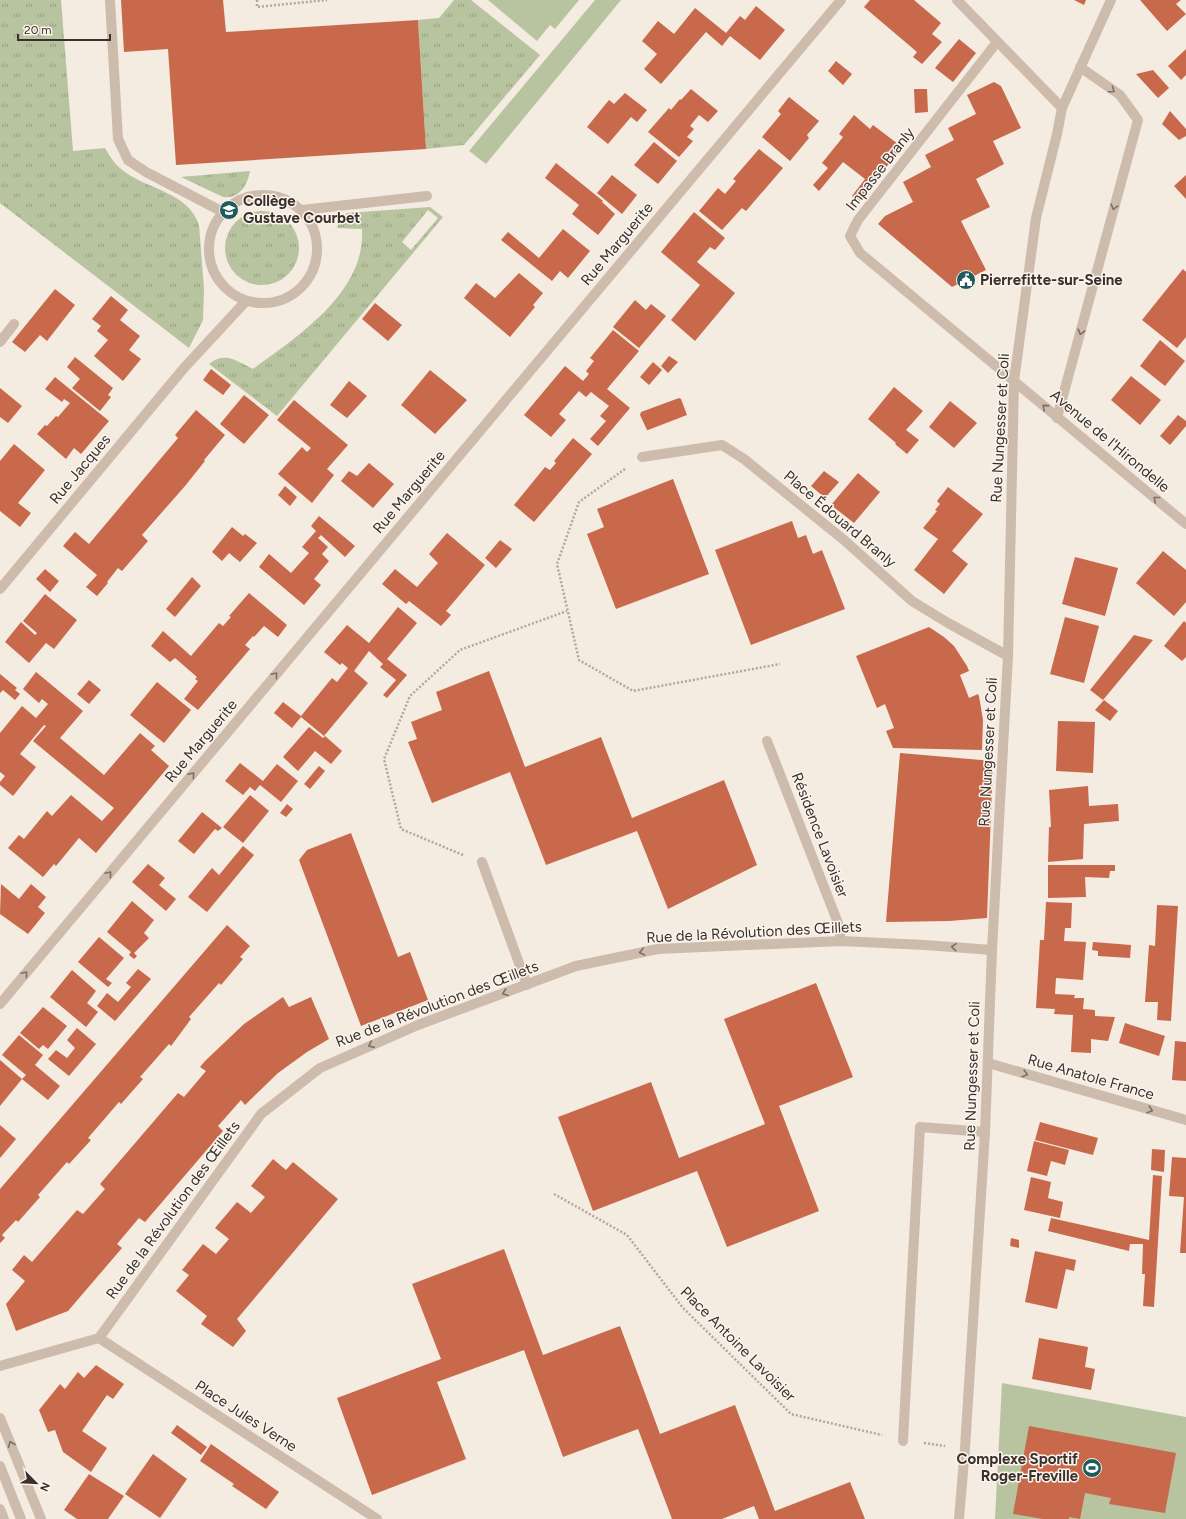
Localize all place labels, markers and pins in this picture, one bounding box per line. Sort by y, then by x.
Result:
place label: Collège Gustave Courbet [243,192,360,227]
school or university icon: Collège Gustave Courbet [218,199,240,221]
public building icon: Pierrefitte-sur-Seine [955,269,977,291]
place label: Pierrefitte-sur-Seine [980,271,1123,289]
place label: Complexe Sportif Roger-Freville [957,1450,1079,1485]
sports icon: Complexe Sportif Roger-Freville [1081,1457,1103,1479]

